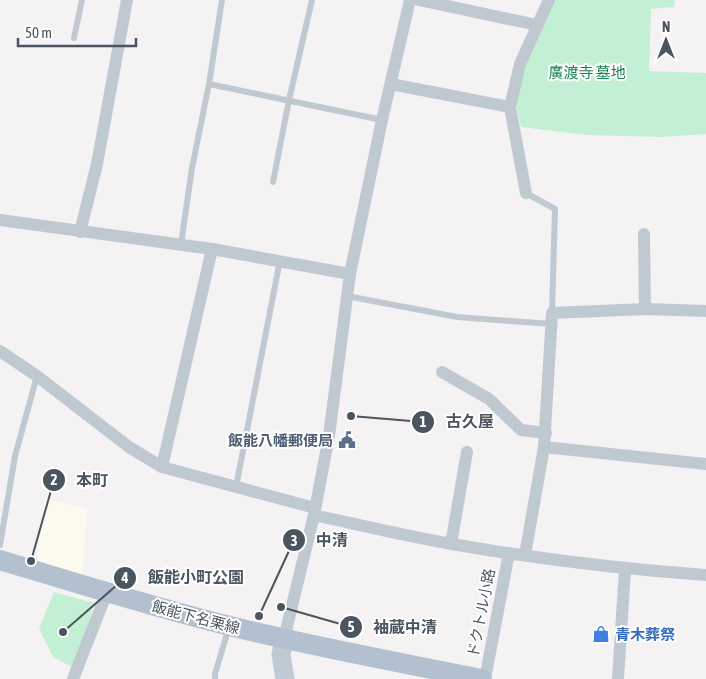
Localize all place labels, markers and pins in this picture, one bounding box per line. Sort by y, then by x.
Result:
callout: 古久屋 [411,406,504,437]
public building icon: 飯能八幡郵便局 [337,430,357,450]
place label: 飯能八幡郵便局 [228,432,333,449]
callout: 本町 [41,465,118,496]
callout: 中清 [281,525,358,556]
callout: 飯能小町公園 [113,562,254,593]
callout: 袖蔵中清 [338,611,447,642]
shop icon: 青木葬祭 [591,624,611,644]
place label: 青木葬祭 [615,626,675,643]

